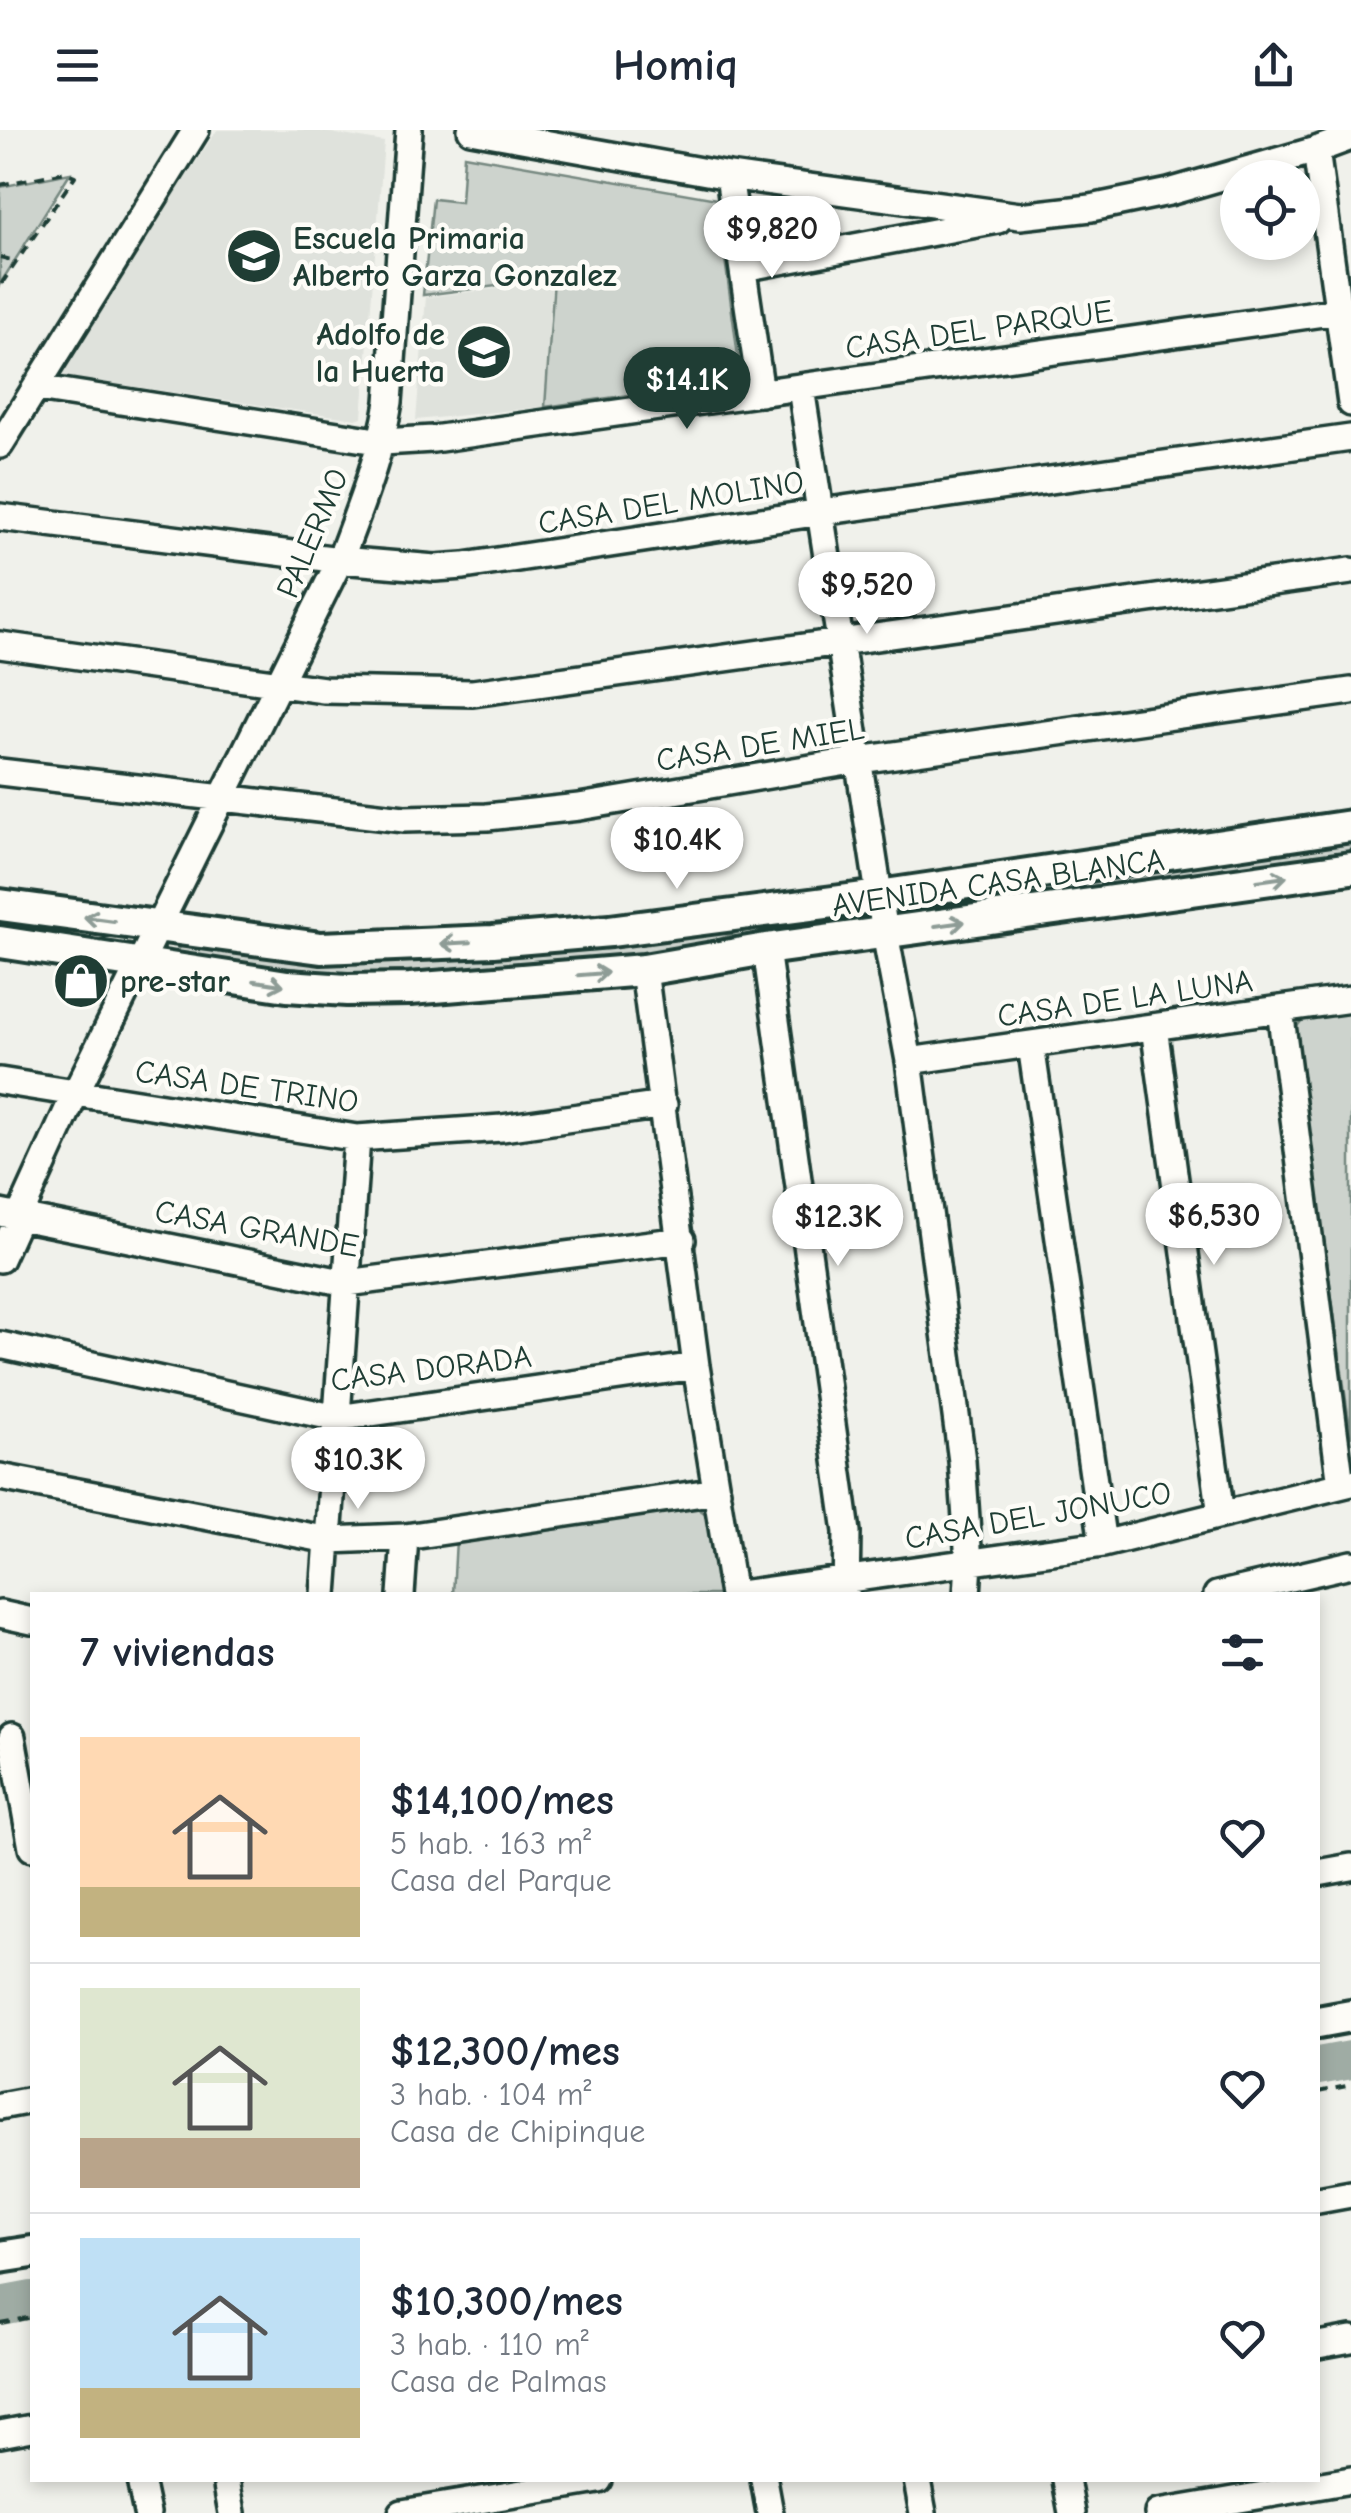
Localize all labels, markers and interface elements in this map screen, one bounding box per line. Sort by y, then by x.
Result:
icon: menu [50,38,105,93]
icon: share [1246,38,1301,93]
text: Homiq [613,39,738,91]
map controls [1220,160,1320,260]
button: locate [1220,160,1320,260]
pin: $9,820 [691,196,853,281]
text: $9,820 [726,210,818,247]
place label: Escuela Primaria Alberto Garza Gonzalez [293,220,617,294]
school or university icon: Escuela Primaria Alberto Garza Gonzalez [224,226,284,286]
street label: CASA DEL PARQUE [843,292,1115,367]
place label: Adolfo de la Huerta [316,316,445,390]
school or university icon: Adolfo de la Huerta [454,322,514,382]
pin: $14.1K [606,347,768,432]
text: $14.1K [646,361,728,398]
street label: PALERMO [269,463,356,603]
street label: CASA DEL MOLINO [535,463,807,542]
pin: $9,520 [786,552,948,637]
text: $9,520 [820,566,914,603]
street label: CASA DE MIEL [654,710,867,779]
pin: $10.4K [596,807,758,892]
text: $10.4K [633,821,721,858]
street label: AVENIDA CASA BLANCA [829,841,1167,924]
one-way arrow [1255,869,1287,888]
one-way arrow [83,910,115,928]
one-way arrow [933,914,965,933]
one-way arrow [441,934,473,953]
shop icon: pre-star [51,951,111,1011]
street label: CASA DE LA LUNA [995,962,1255,1035]
place label: pre-star [120,963,230,1000]
one-way arrow [577,965,609,984]
one-way arrow [253,974,285,993]
street label: CASA DE TRINO [133,1053,361,1120]
pin: $6,530 [1133,1183,1295,1268]
pin: $12.3K [757,1184,919,1269]
street label: CASA GRANDE [152,1192,362,1265]
text: $6,530 [1167,1197,1261,1234]
text: $12.3K [794,1198,882,1235]
street label: CASA DORADA [328,1338,534,1399]
pin: $10.3K [277,1427,439,1512]
text: $10.3K [313,1441,403,1478]
street label: CASA DEL JONUCO [902,1474,1174,1557]
icon: filters [1215,1625,1270,1680]
text: 7 viviendas [80,1628,275,1677]
text: $14,100/mes [390,1776,614,1825]
icon: home [160,1777,280,1897]
icon: heart [1215,1810,1270,1865]
text: 5 hab. · 163 m² [390,1825,591,1862]
text: Casa del Parque [390,1862,611,1899]
text: $12,300/mes [390,2027,620,2076]
icon: home [160,2028,280,2148]
icon: heart [1215,2061,1270,2116]
text: 3 hab. · 104 m² [390,2076,592,2113]
text: Casa de Chipinque [390,2113,645,2150]
text: $10,300/mes [390,2277,623,2326]
icon: home [160,2278,280,2398]
icon: heart [1215,2311,1270,2366]
text: 3 hab. · 110 m² [390,2326,589,2363]
text: Casa de Palmas [390,2363,607,2400]

